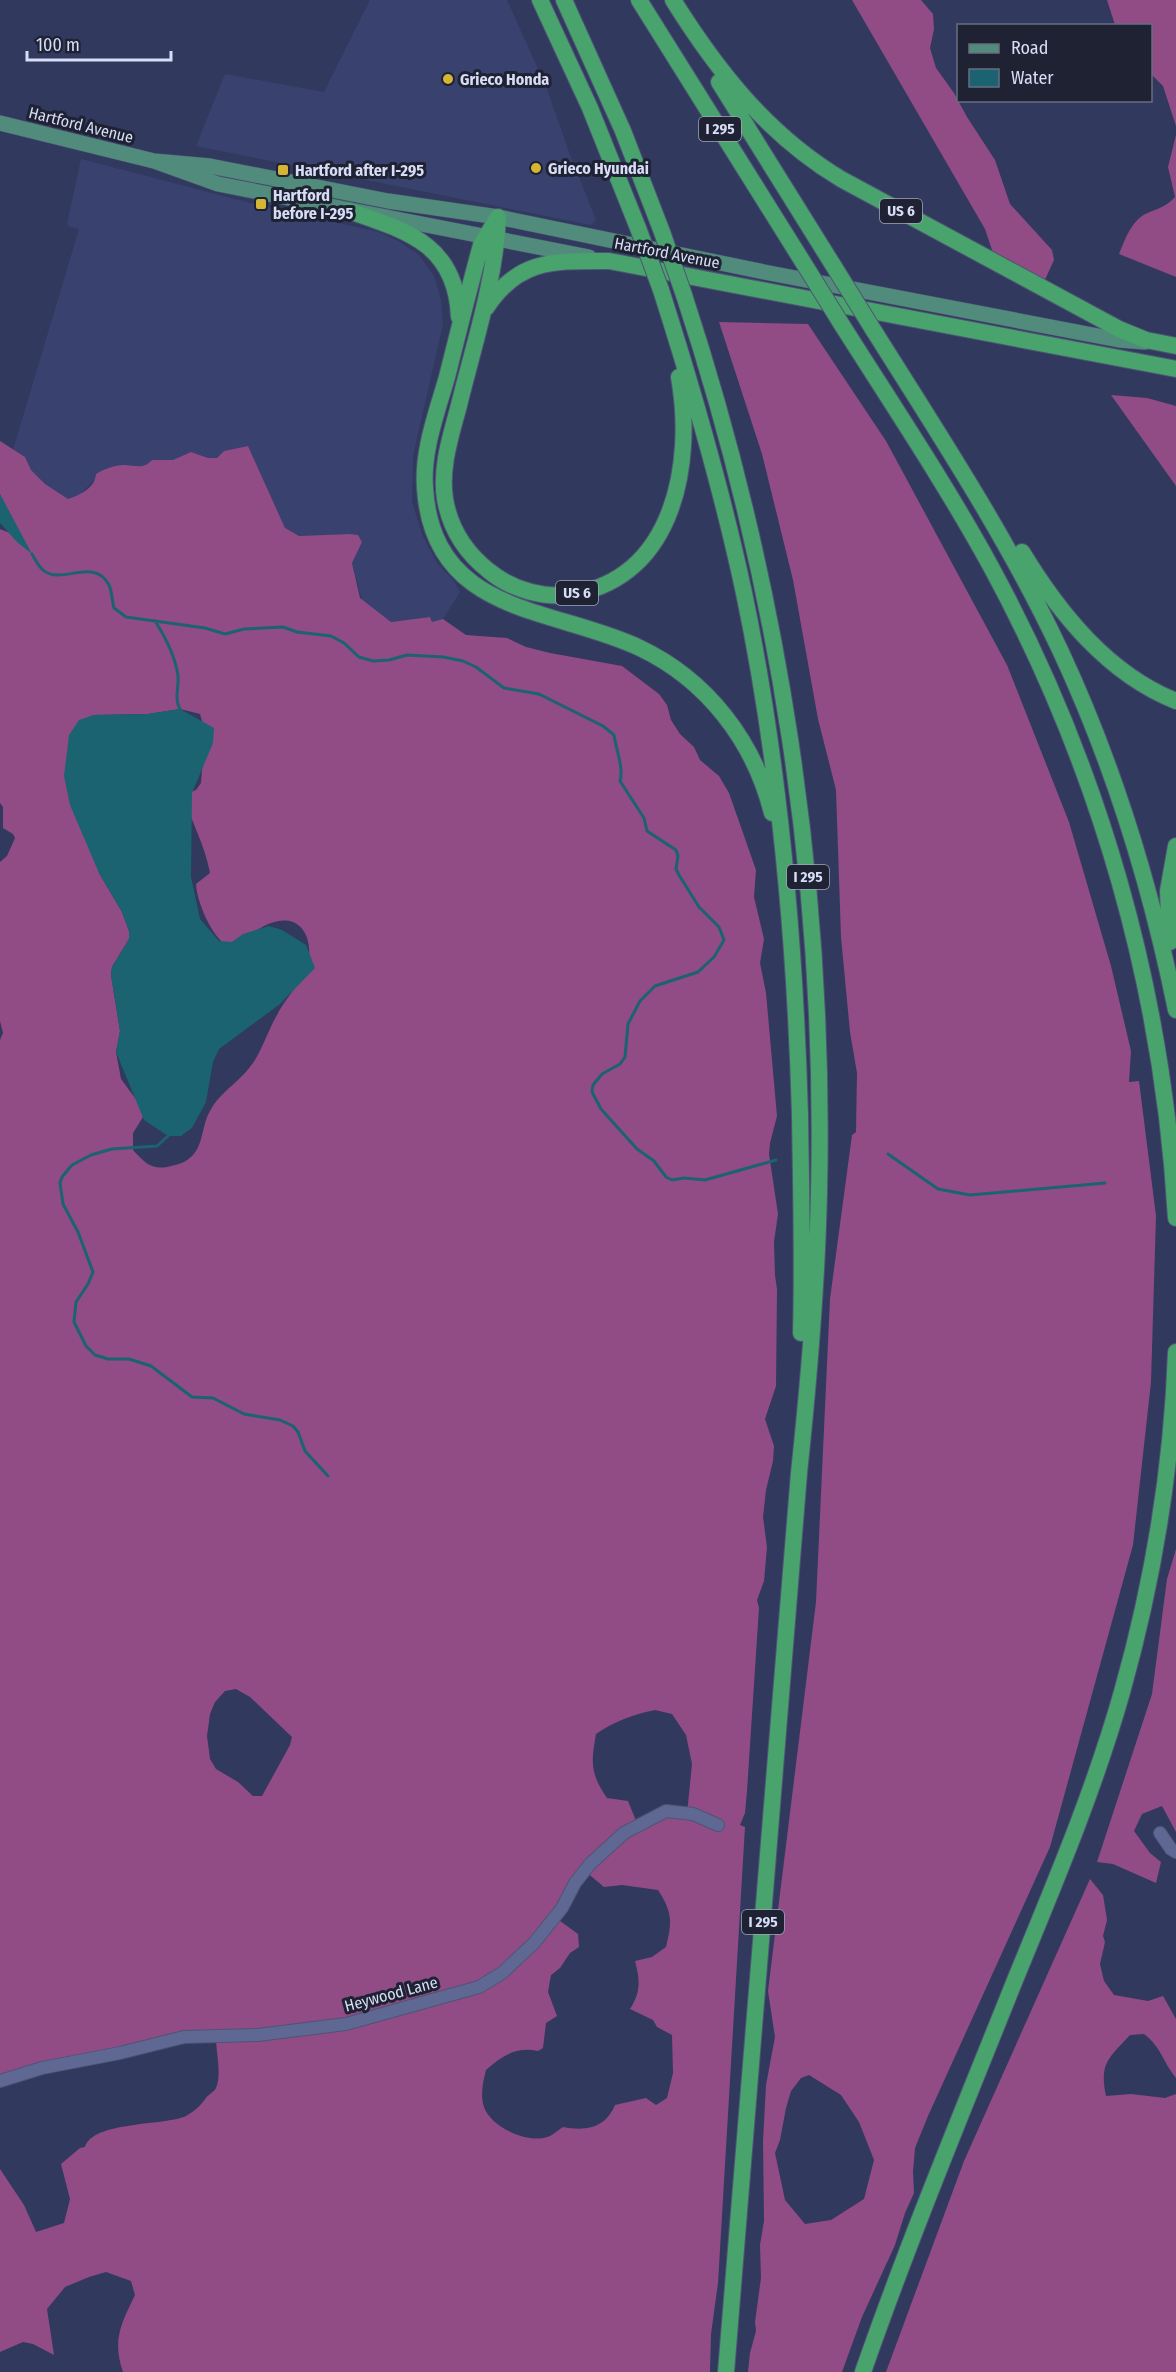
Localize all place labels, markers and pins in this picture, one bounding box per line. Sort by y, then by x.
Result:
place label: Grieco Honda [460,70,549,89]
marker: Grieco Honda [441,72,455,86]
place label: Grieco Hyundai [548,159,649,178]
place label: Hartford after I-295 [295,161,424,180]
marker: Grieco Hyundai [529,161,543,175]
marker: Hartford after I-295 [276,163,290,177]
place label: Hartford before I-295 [273,186,353,223]
marker: Hartford before I-295 [254,197,268,211]

